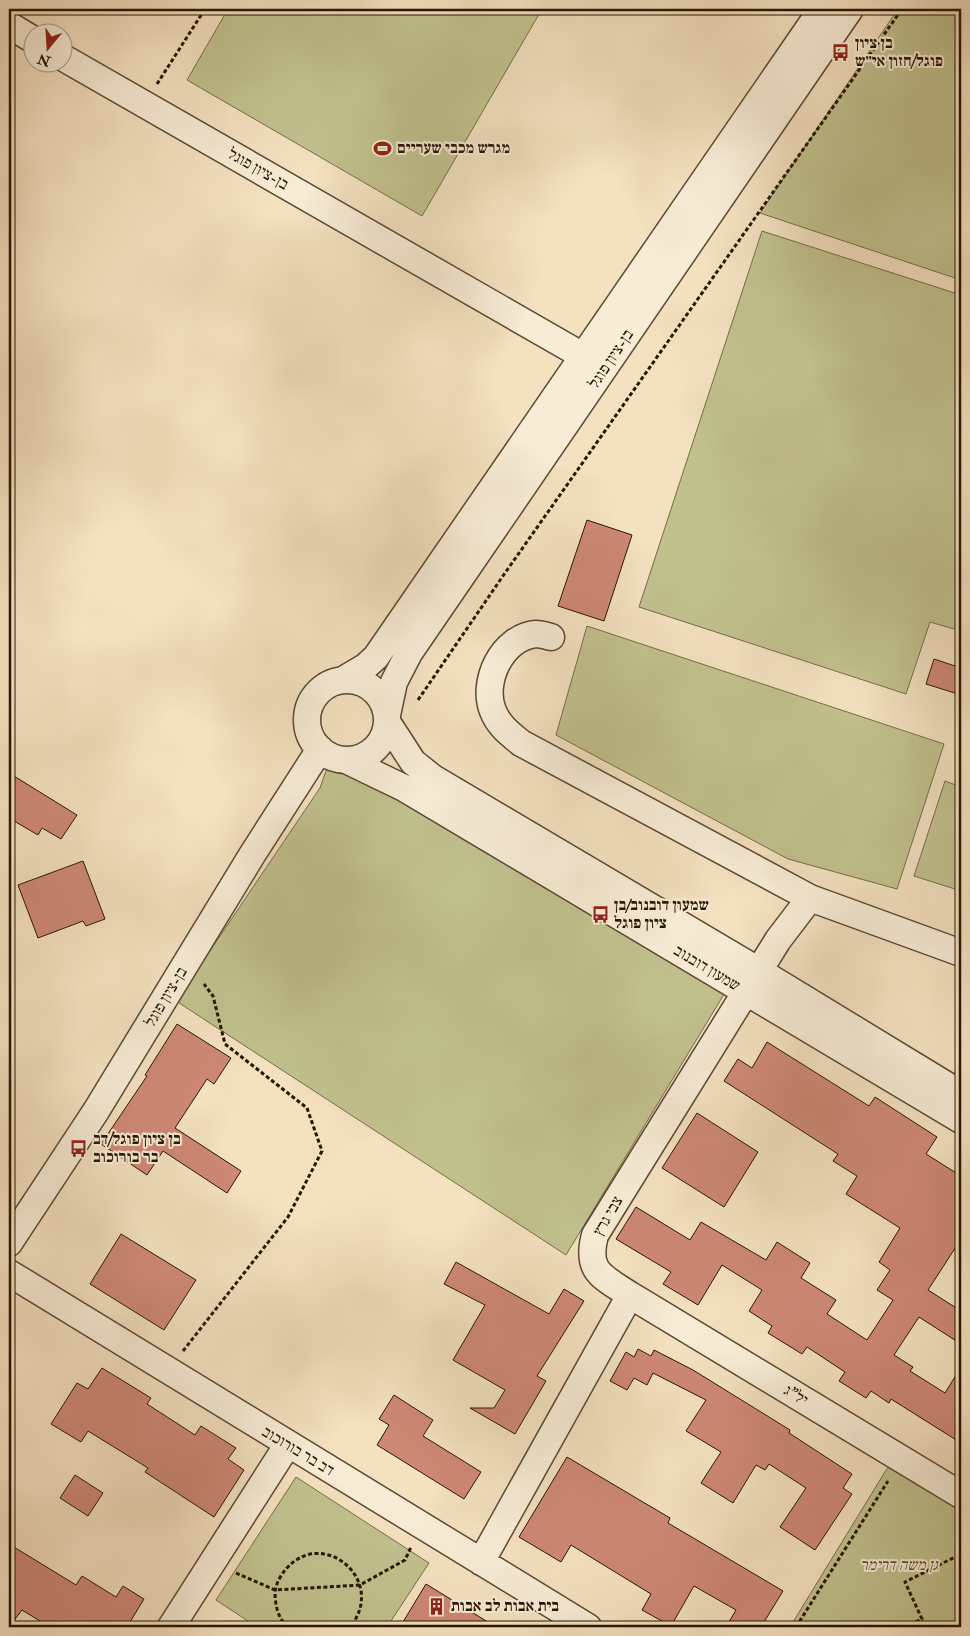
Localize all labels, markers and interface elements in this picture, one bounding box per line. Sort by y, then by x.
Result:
north arrow [22,22,72,72]
place label: בן ציון פוגל/חזון אי״ש [855,33,943,71]
bus stop icon: בן ציון פוגל/חזון אי״ש [831,42,851,62]
text: N [35,50,54,70]
sports icon: מגרש מכבי שעריים [373,138,393,158]
place label: מגרש מכבי שעריים [397,138,510,158]
street label: בן-ציון פוגל [224,144,292,195]
street label: בן-ציון פוגל [584,325,638,392]
place label: שמעון דובנוב/בן ציון פוגל [614,895,709,933]
bus stop icon: שמעון דובנוב/בן ציון פוגל [590,904,610,924]
street label: שמעון דובנוב [670,940,744,996]
street label: בן-ציון פוגל [140,963,192,1031]
place label: בן ציון פוגל/דב בר בורוכוב [93,1129,181,1167]
bus stop icon: בן ציון פוגל/דב בר בורוכוב [69,1138,89,1158]
street label: צבי גרץ [589,1192,627,1240]
street label: יל"ג [780,1380,812,1410]
street label: דב בר בורוכוב [258,1422,338,1480]
park label: גן משה דרימר [860,1555,940,1575]
building icon: בית אבות לב אבות [427,1596,447,1616]
place label: בית אבות לב אבות [451,1596,559,1616]

